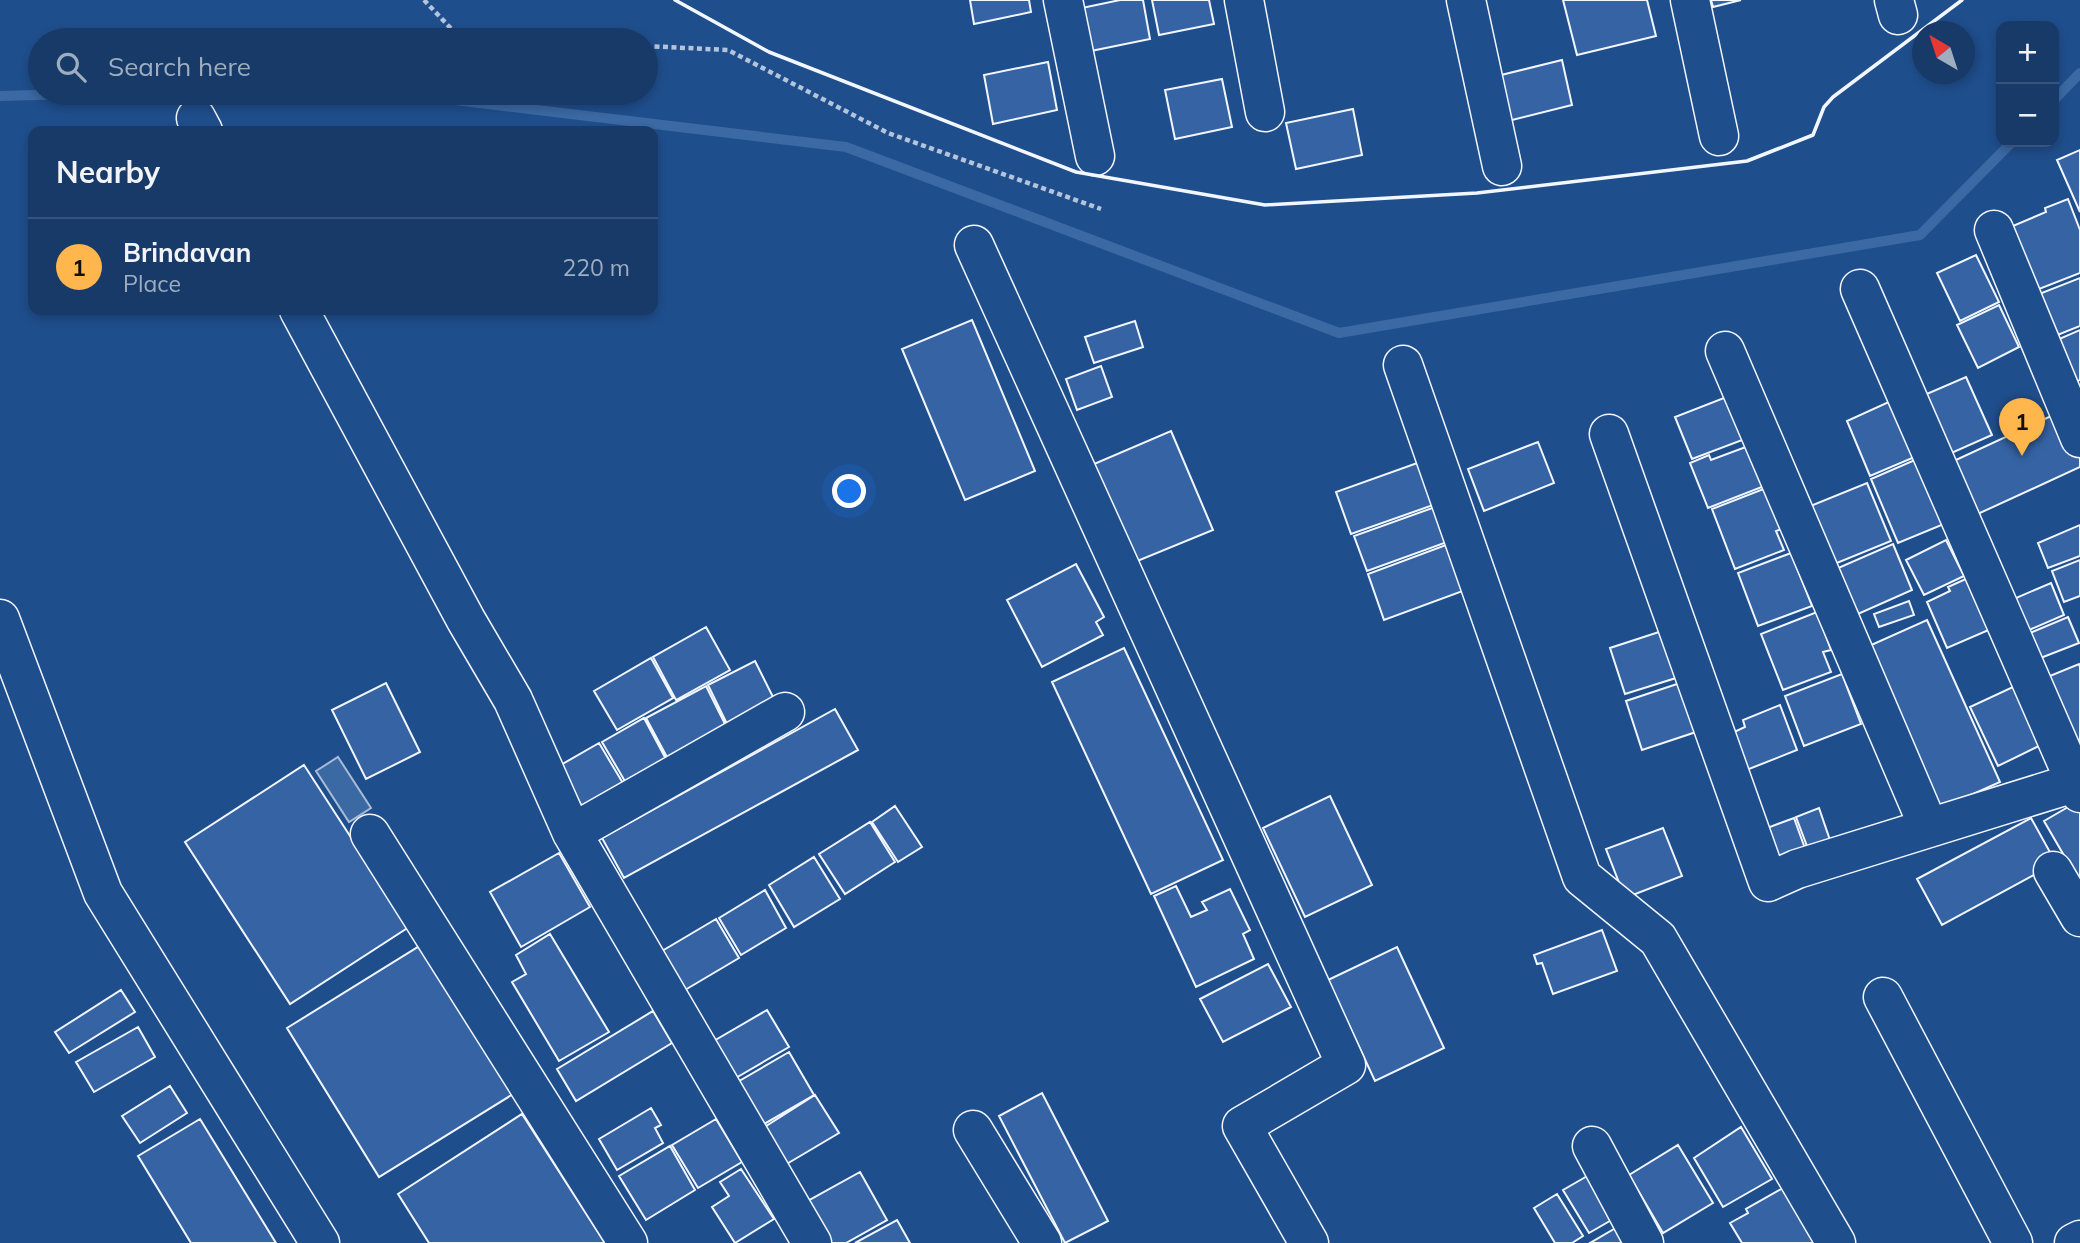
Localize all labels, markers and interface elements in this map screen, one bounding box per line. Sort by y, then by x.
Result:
north arrow [1912,21,1975,84]
map controls [1996,21,2059,147]
button: + [1996,21,2059,84]
search box [28,28,658,105]
icon: search [52,48,90,86]
text: Search here [108,50,251,83]
button: − [1996,84,2059,147]
text: Nearby [56,153,160,191]
text: Brindavan [123,236,251,269]
text: 1 [72,253,86,282]
text: 220 m [562,253,630,282]
text: Place [123,269,181,298]
pin: 1 [1999,398,2045,456]
your location [832,474,866,508]

